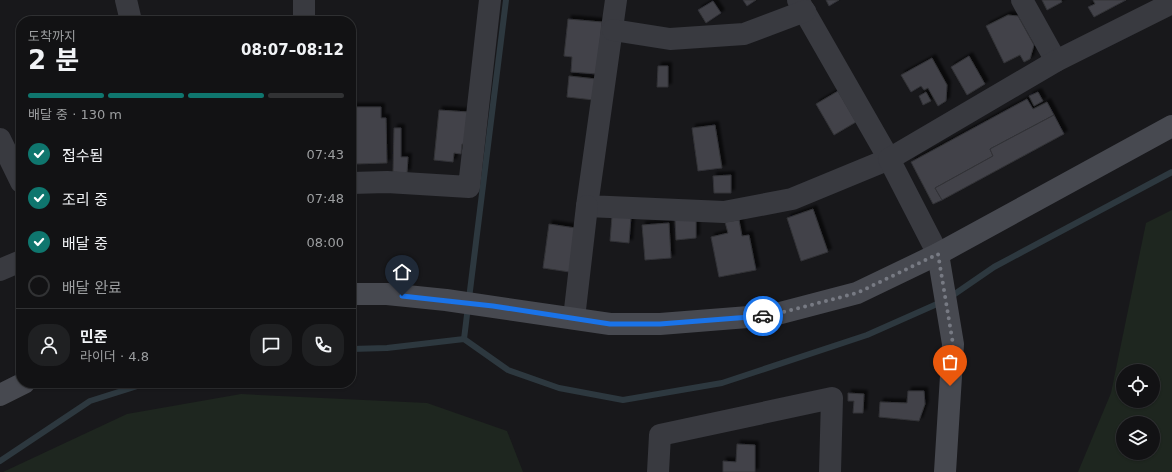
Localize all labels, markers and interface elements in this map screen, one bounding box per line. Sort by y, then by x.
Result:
text: 도착까지 [28,29,76,44]
text: 08:07–08:12 [241,41,344,59]
text: 2 분 [28,45,79,75]
text: 배달 중 · 130 m [28,107,122,122]
icon: check [28,143,50,165]
text: 접수됨 [62,147,103,165]
text: 07:43 [307,147,344,162]
icon: check [28,187,50,209]
text: 조리 중 [62,191,108,209]
text: 07:48 [307,191,344,206]
icon: check [28,231,50,253]
text: 배달 중 [62,235,108,253]
text: 08:00 [307,235,344,250]
pin [385,255,419,296]
icon: home [391,261,413,283]
text: 배달 완료 [62,279,122,297]
courier [743,296,783,336]
icon: car [752,305,774,327]
button: person [28,324,70,366]
button: chat [250,324,292,366]
button: phone [302,324,344,366]
text: 민준 [80,328,108,346]
pin [933,345,967,386]
text: 라이더 · 4.8 [80,349,149,364]
icon: bag [939,351,961,373]
map controls [1116,364,1160,460]
button: locate [1116,364,1160,408]
button: layers [1116,416,1160,460]

